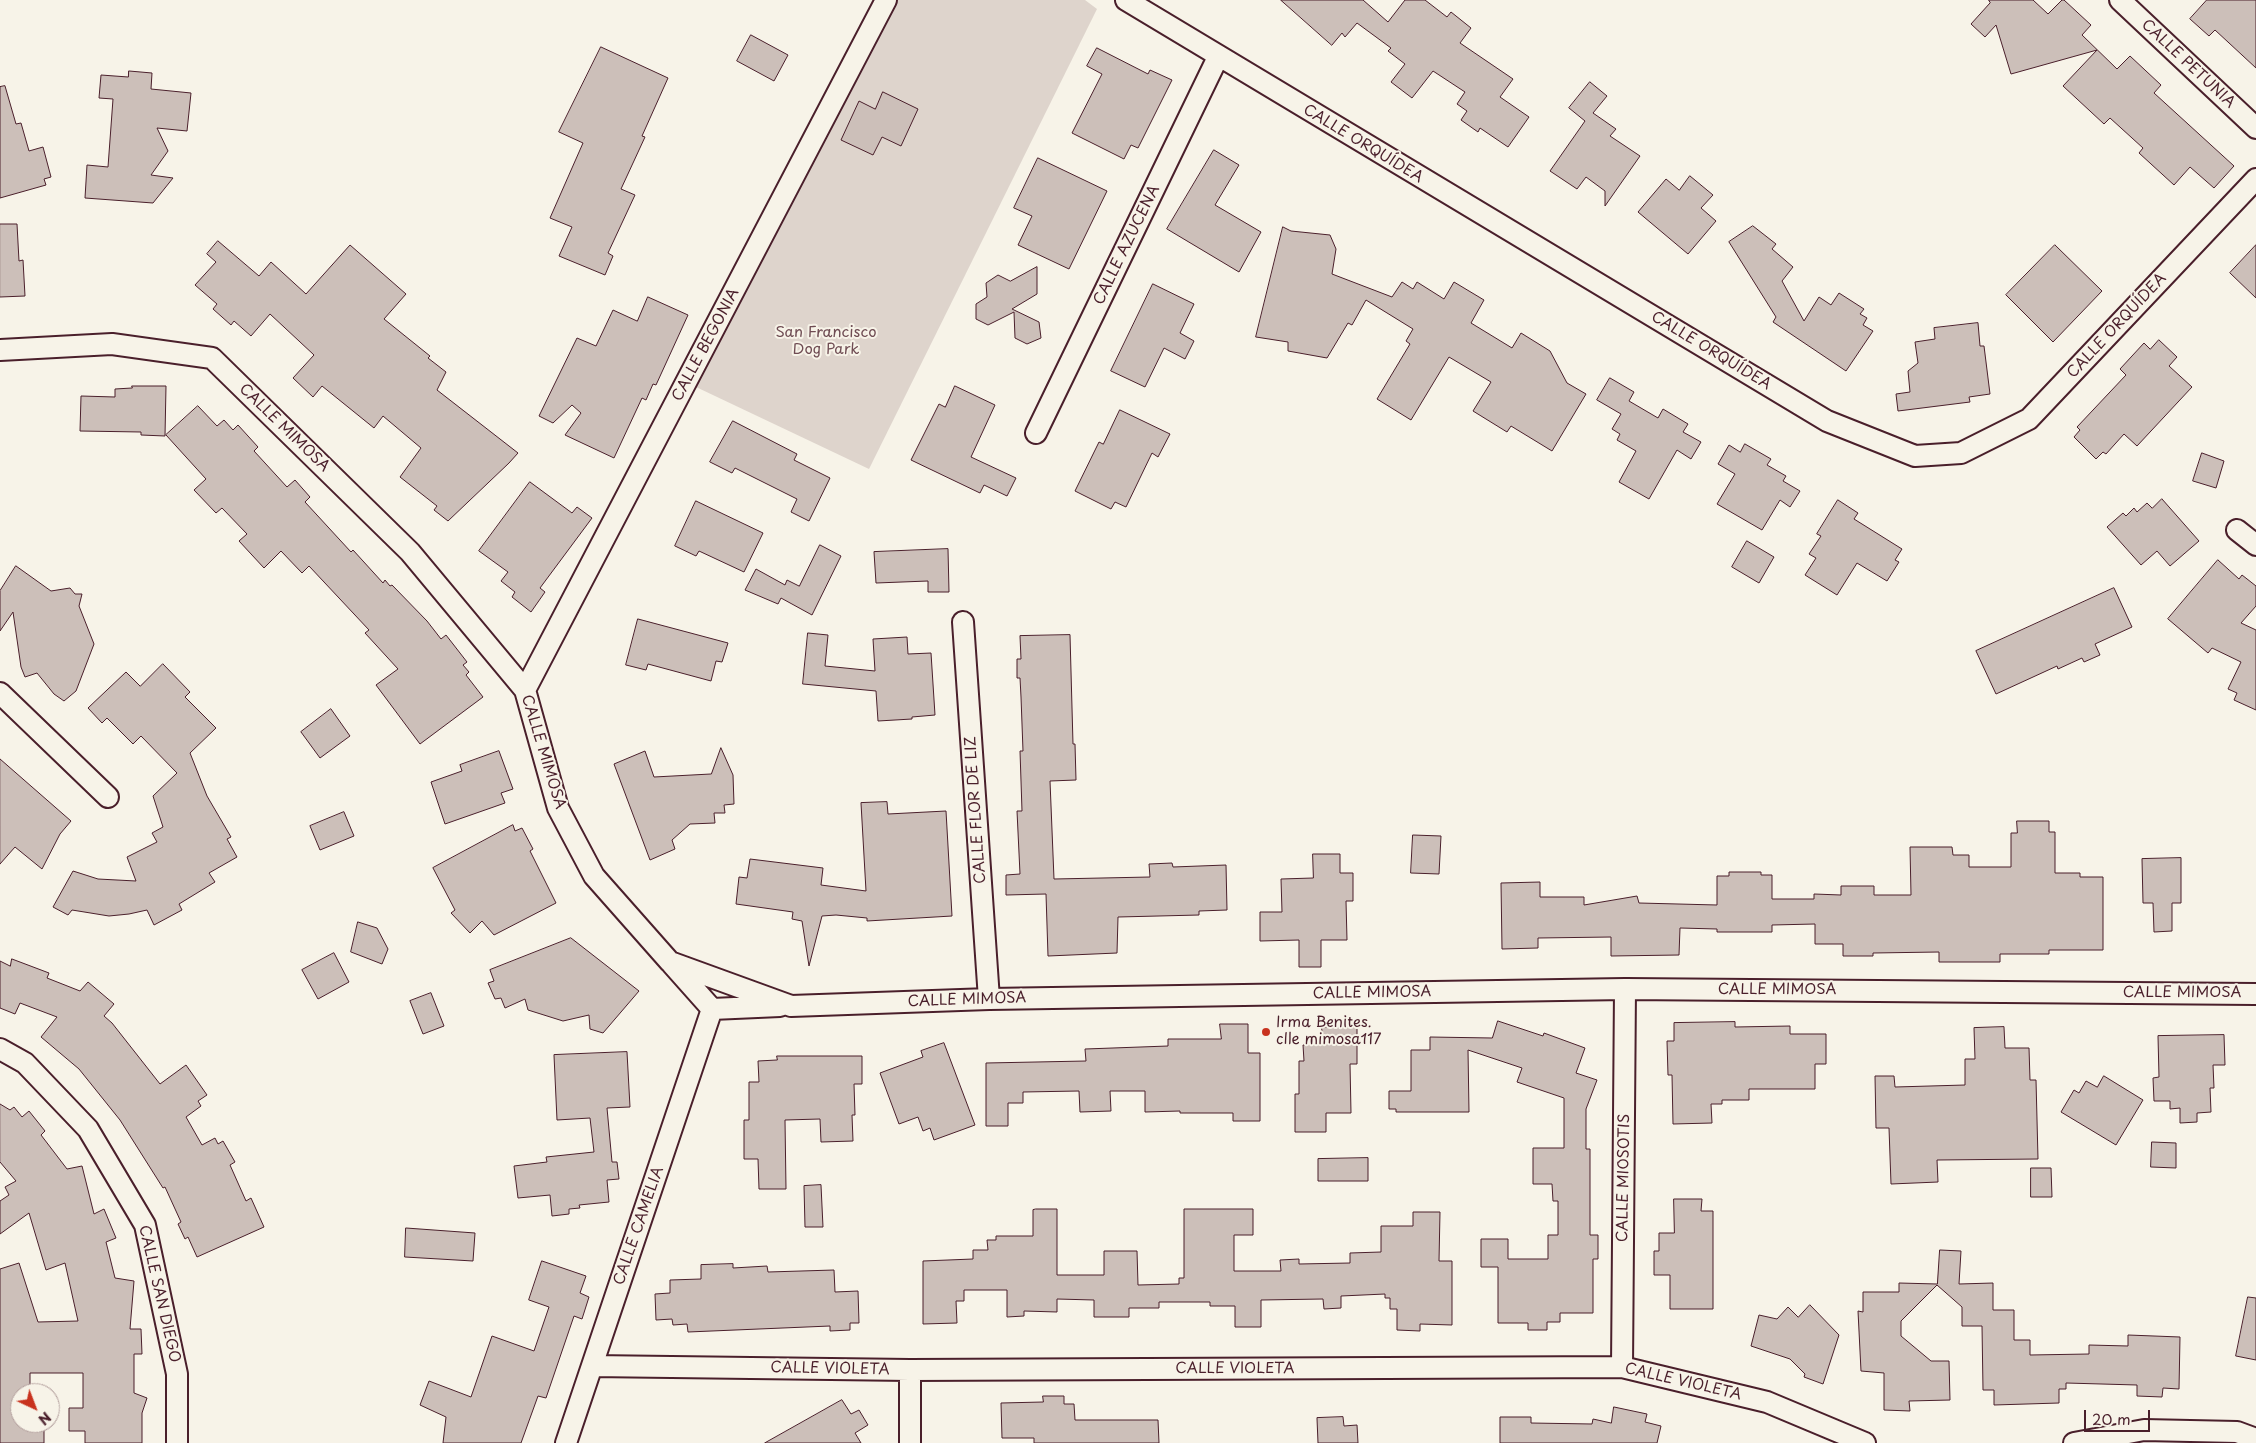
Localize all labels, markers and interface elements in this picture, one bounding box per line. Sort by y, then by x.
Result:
street label: CALLE PETUNIA [2137,16,2239,112]
street label: CALLE ORQUÍDEA [1300,101,1426,187]
street label: CALLE AZUCENA [1090,182,1164,308]
street label: CALLE ORQUÍDEA [2064,270,2170,382]
street label: CALLE BEGONIA [669,286,743,404]
street label: CALLE ORQUÍDEA [1648,308,1774,394]
park label: San Francisco Dog Park [775,324,877,359]
street label: CALLE MIMOSA [235,380,333,476]
street label: CALLE MIMOSA [517,693,569,811]
street label: CALLE FLOR DE LIZ [962,736,990,884]
street label: CALLE MIMOSA [1718,981,1836,999]
street label: CALLE MIMOSA [1313,983,1431,1003]
street label: CALLE MIMOSA [2123,984,2241,1002]
street label: CALLE MIMOSA [907,989,1027,1011]
place label: Irma Benites. clle mimosa117 [1276,1014,1381,1049]
marker: Irma Benites. clle mimosa117 [1260,1026,1272,1038]
street label: CALLE MIOSOTIS [1614,1114,1634,1242]
street label: CALLE CAMELIA [610,1164,668,1288]
street label: CALLE SAN DIEGO [134,1224,184,1364]
street label: CALLE VIOLETA [770,1359,890,1379]
street label: CALLE VIOLETA [1175,1360,1295,1378]
street label: CALLE VIOLETA [1623,1360,1743,1404]
north arrow [10,1383,60,1433]
scale bar [2086,1400,2152,1432]
text: N [34,1407,56,1430]
text: 20 m [2092,1407,2131,1430]

